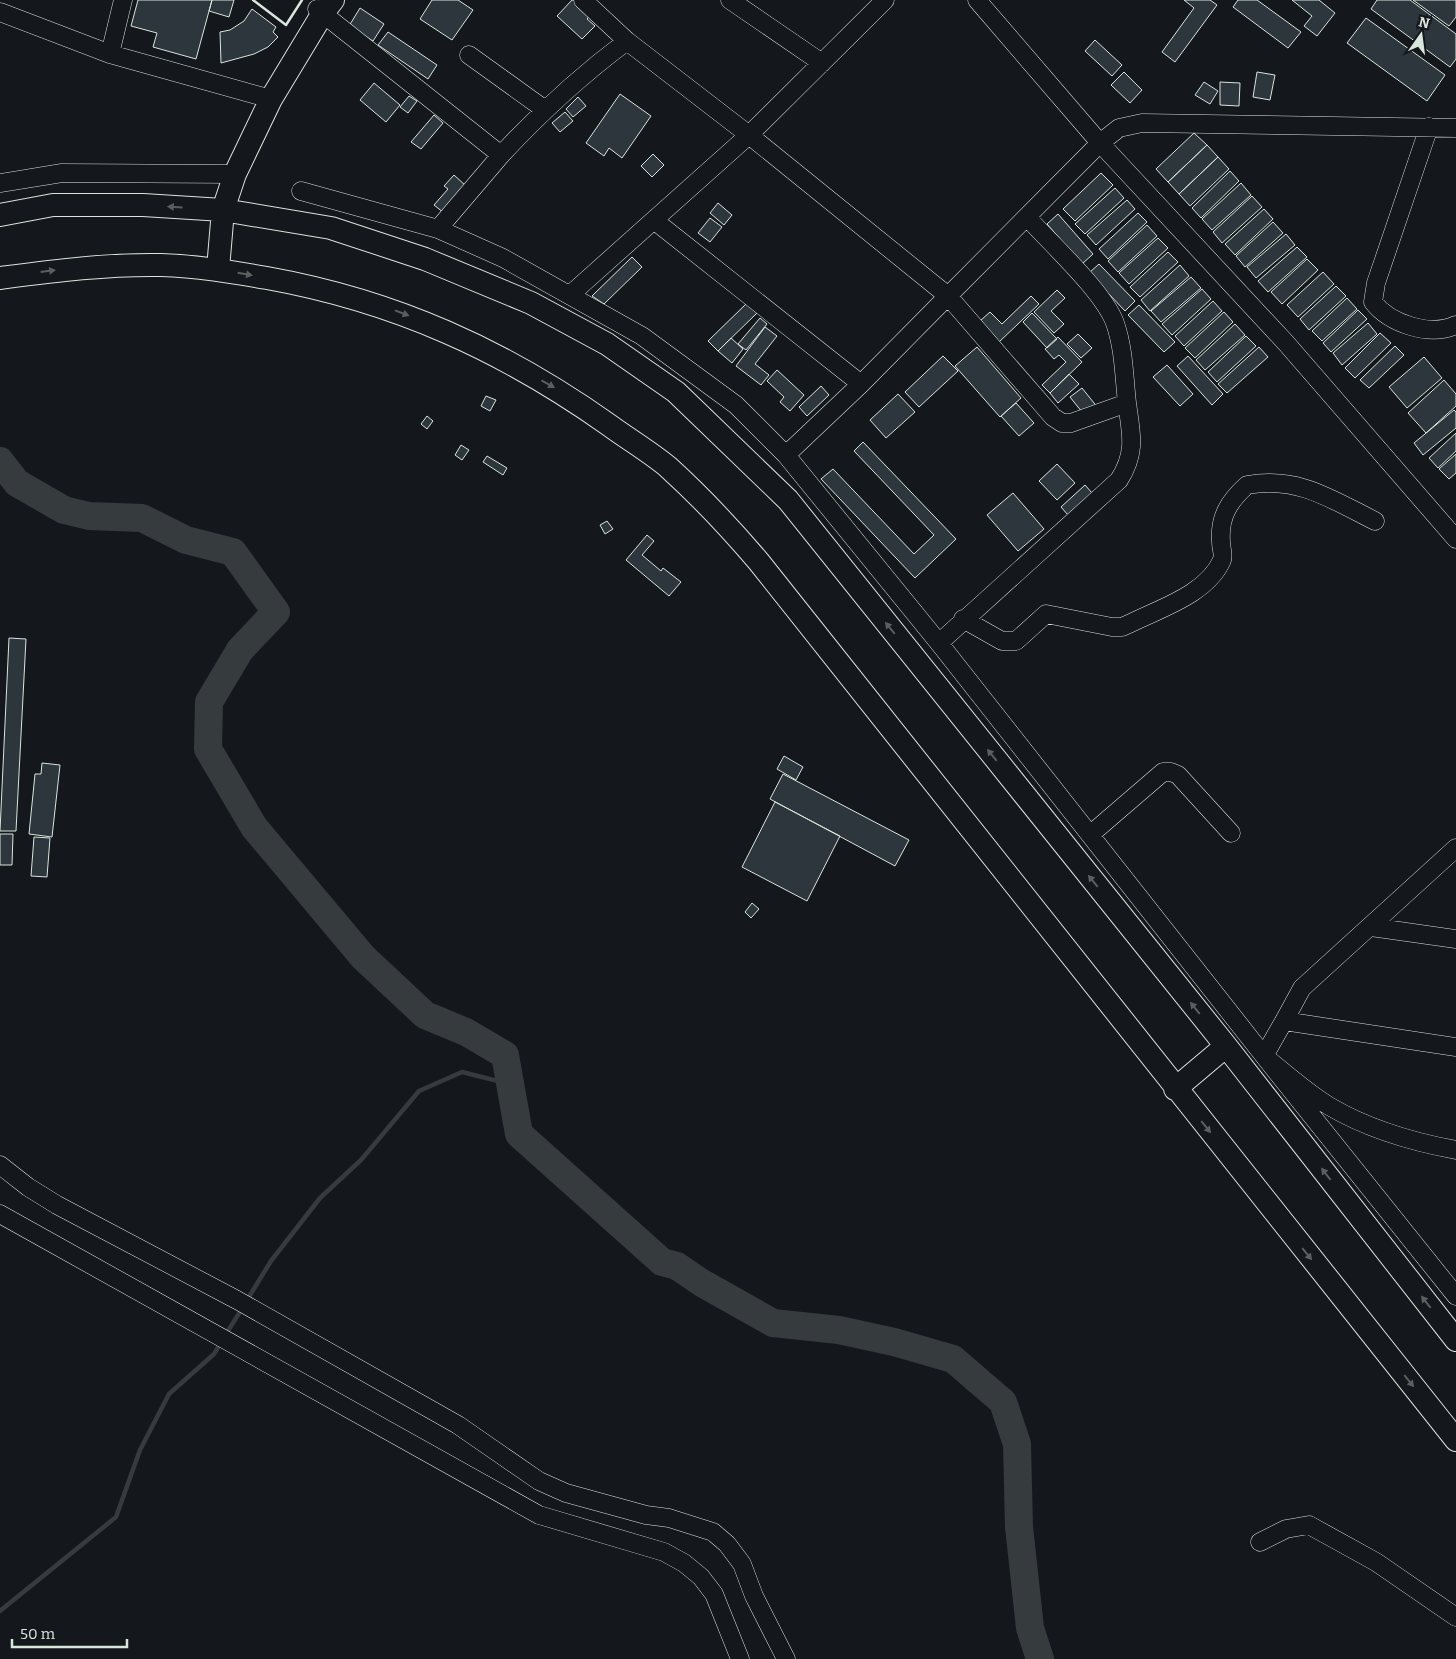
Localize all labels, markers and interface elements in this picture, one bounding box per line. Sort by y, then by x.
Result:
north arrow [1396,10,1446,60]
text: N [1417,13,1432,32]
one-way arrow [166,203,182,211]
one-way arrow [41,267,57,275]
one-way arrow [237,271,253,279]
one-way arrow [395,310,410,317]
one-way arrow [541,380,555,389]
one-way arrow [885,622,896,635]
one-way arrow [986,749,997,762]
one-way arrow [1088,875,1099,888]
one-way arrow [1190,1002,1201,1015]
one-way arrow [1200,1120,1211,1133]
one-way arrow [1320,1168,1331,1181]
one-way arrow [1302,1247,1313,1260]
one-way arrow [1421,1295,1431,1309]
one-way arrow [1403,1374,1414,1387]
scale bar [12,1616,128,1648]
text: 50 m [20,1625,56,1643]

